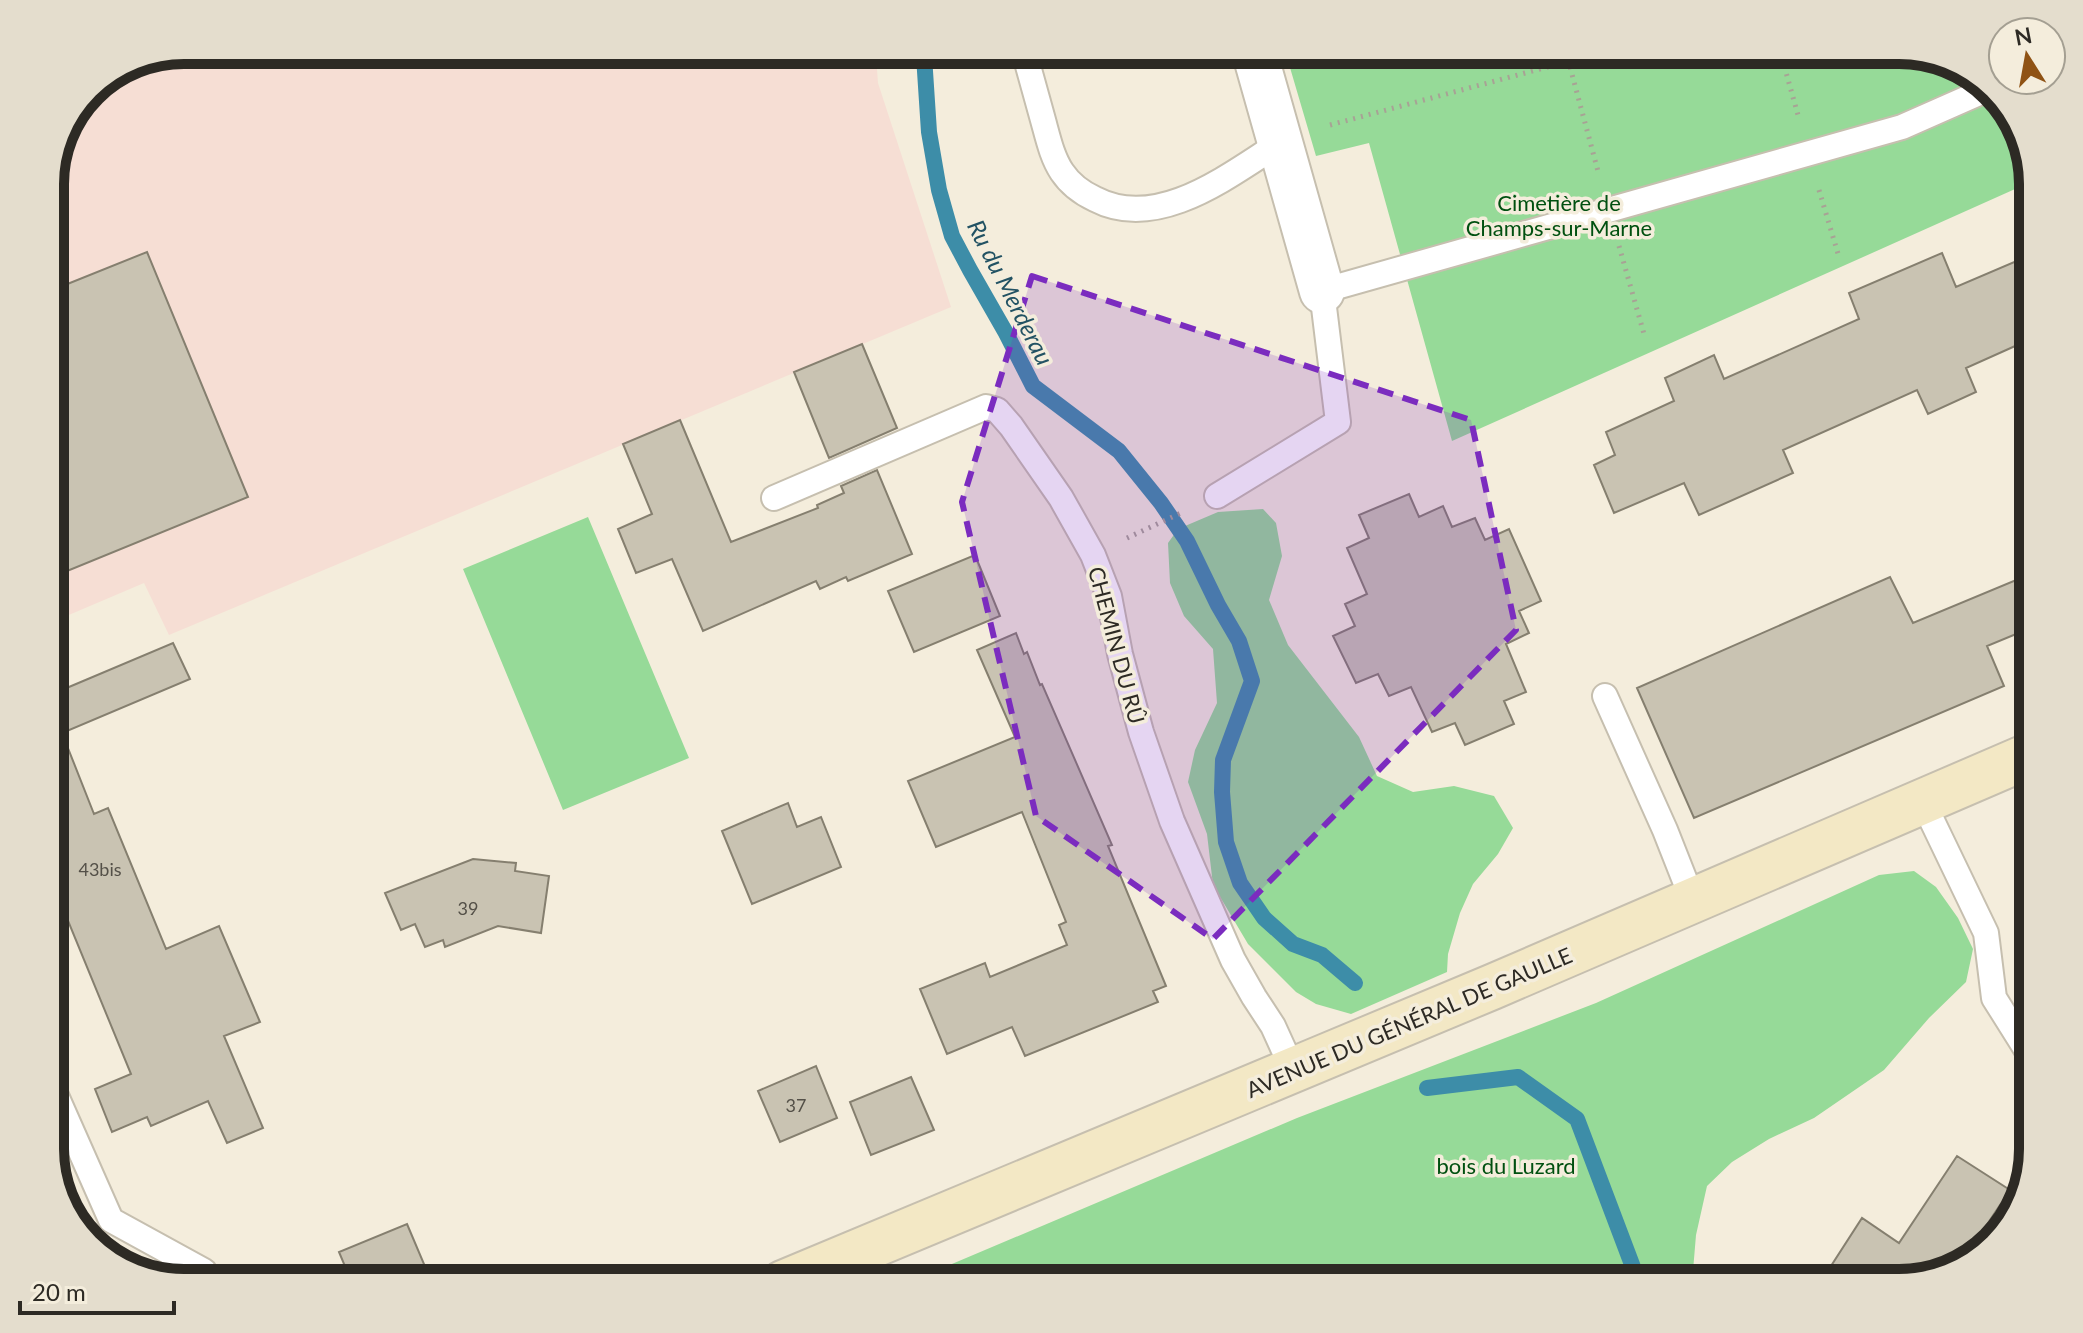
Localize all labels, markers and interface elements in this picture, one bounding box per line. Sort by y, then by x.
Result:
north arrow [1987,16,2067,96]
text: N [2012,21,2034,51]
park label: Cimetière de Champs-sur-Marne [1466,189,1652,241]
water label: Ru du Merderau [962,214,1060,370]
street label: CHEMIN DU RÛ [1083,563,1151,727]
house number: 43bis [78,858,122,880]
house number: 39 [458,897,478,919]
street label: AVENUE DU GÉNÉRAL DE GAULLE [1242,941,1576,1103]
house number: 37 [786,1094,806,1116]
park label: bois du Luzard [1436,1152,1576,1179]
scale bar [20,1265,174,1315]
text: 20 m [32,1277,86,1306]

